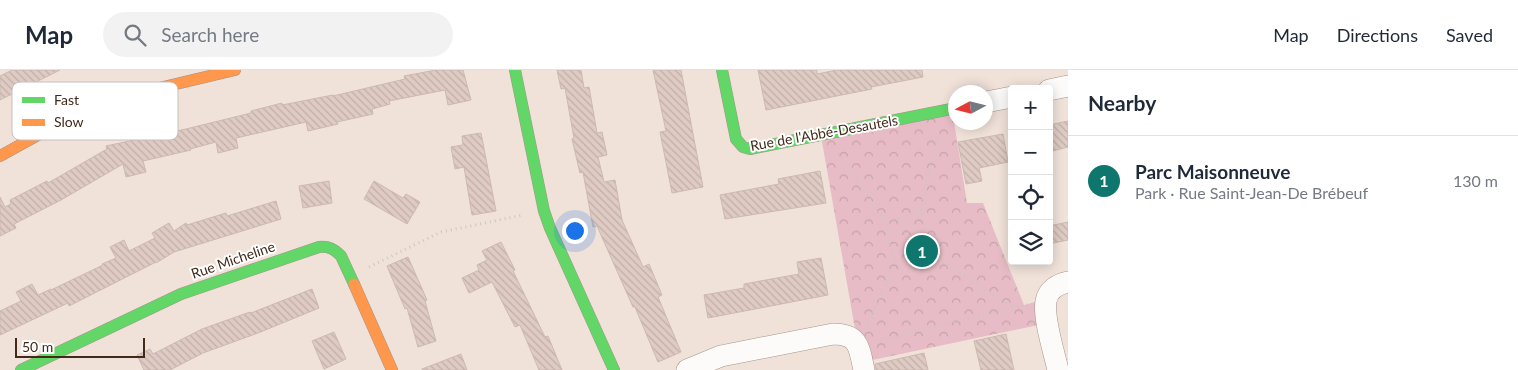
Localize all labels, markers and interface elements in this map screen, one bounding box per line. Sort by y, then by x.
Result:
search box [103,12,453,57]
text: Map [25,20,73,49]
icon: search [121,21,149,49]
text: Search here [161,23,259,46]
text: Map [1273,24,1309,46]
text: Directions [1337,24,1418,46]
text: Saved [1446,24,1493,46]
legend [12,82,178,140]
north arrow [948,85,993,130]
map controls [1008,85,1053,265]
button: + [1008,85,1053,130]
text: Nearby [1088,90,1156,115]
text: Fast [54,91,79,108]
street label: Rue de l'Abbé-Desautels [749,111,899,154]
text: Slow [54,113,84,130]
button: − [1008,130,1053,175]
text: Parc Maisonneuve [1135,160,1290,183]
text: 1 [1099,171,1109,190]
text: 130 m [1453,171,1498,190]
button: locate [1008,175,1053,220]
text: Park · Rue Saint-Jean-De Brébeuf [1135,183,1368,202]
your location [562,218,588,244]
button: layers [1008,220,1053,265]
pin: 1 [906,232,938,270]
street label: Rue Micheline [189,237,277,282]
scale bar [15,335,145,358]
text: 50 m [22,338,53,355]

